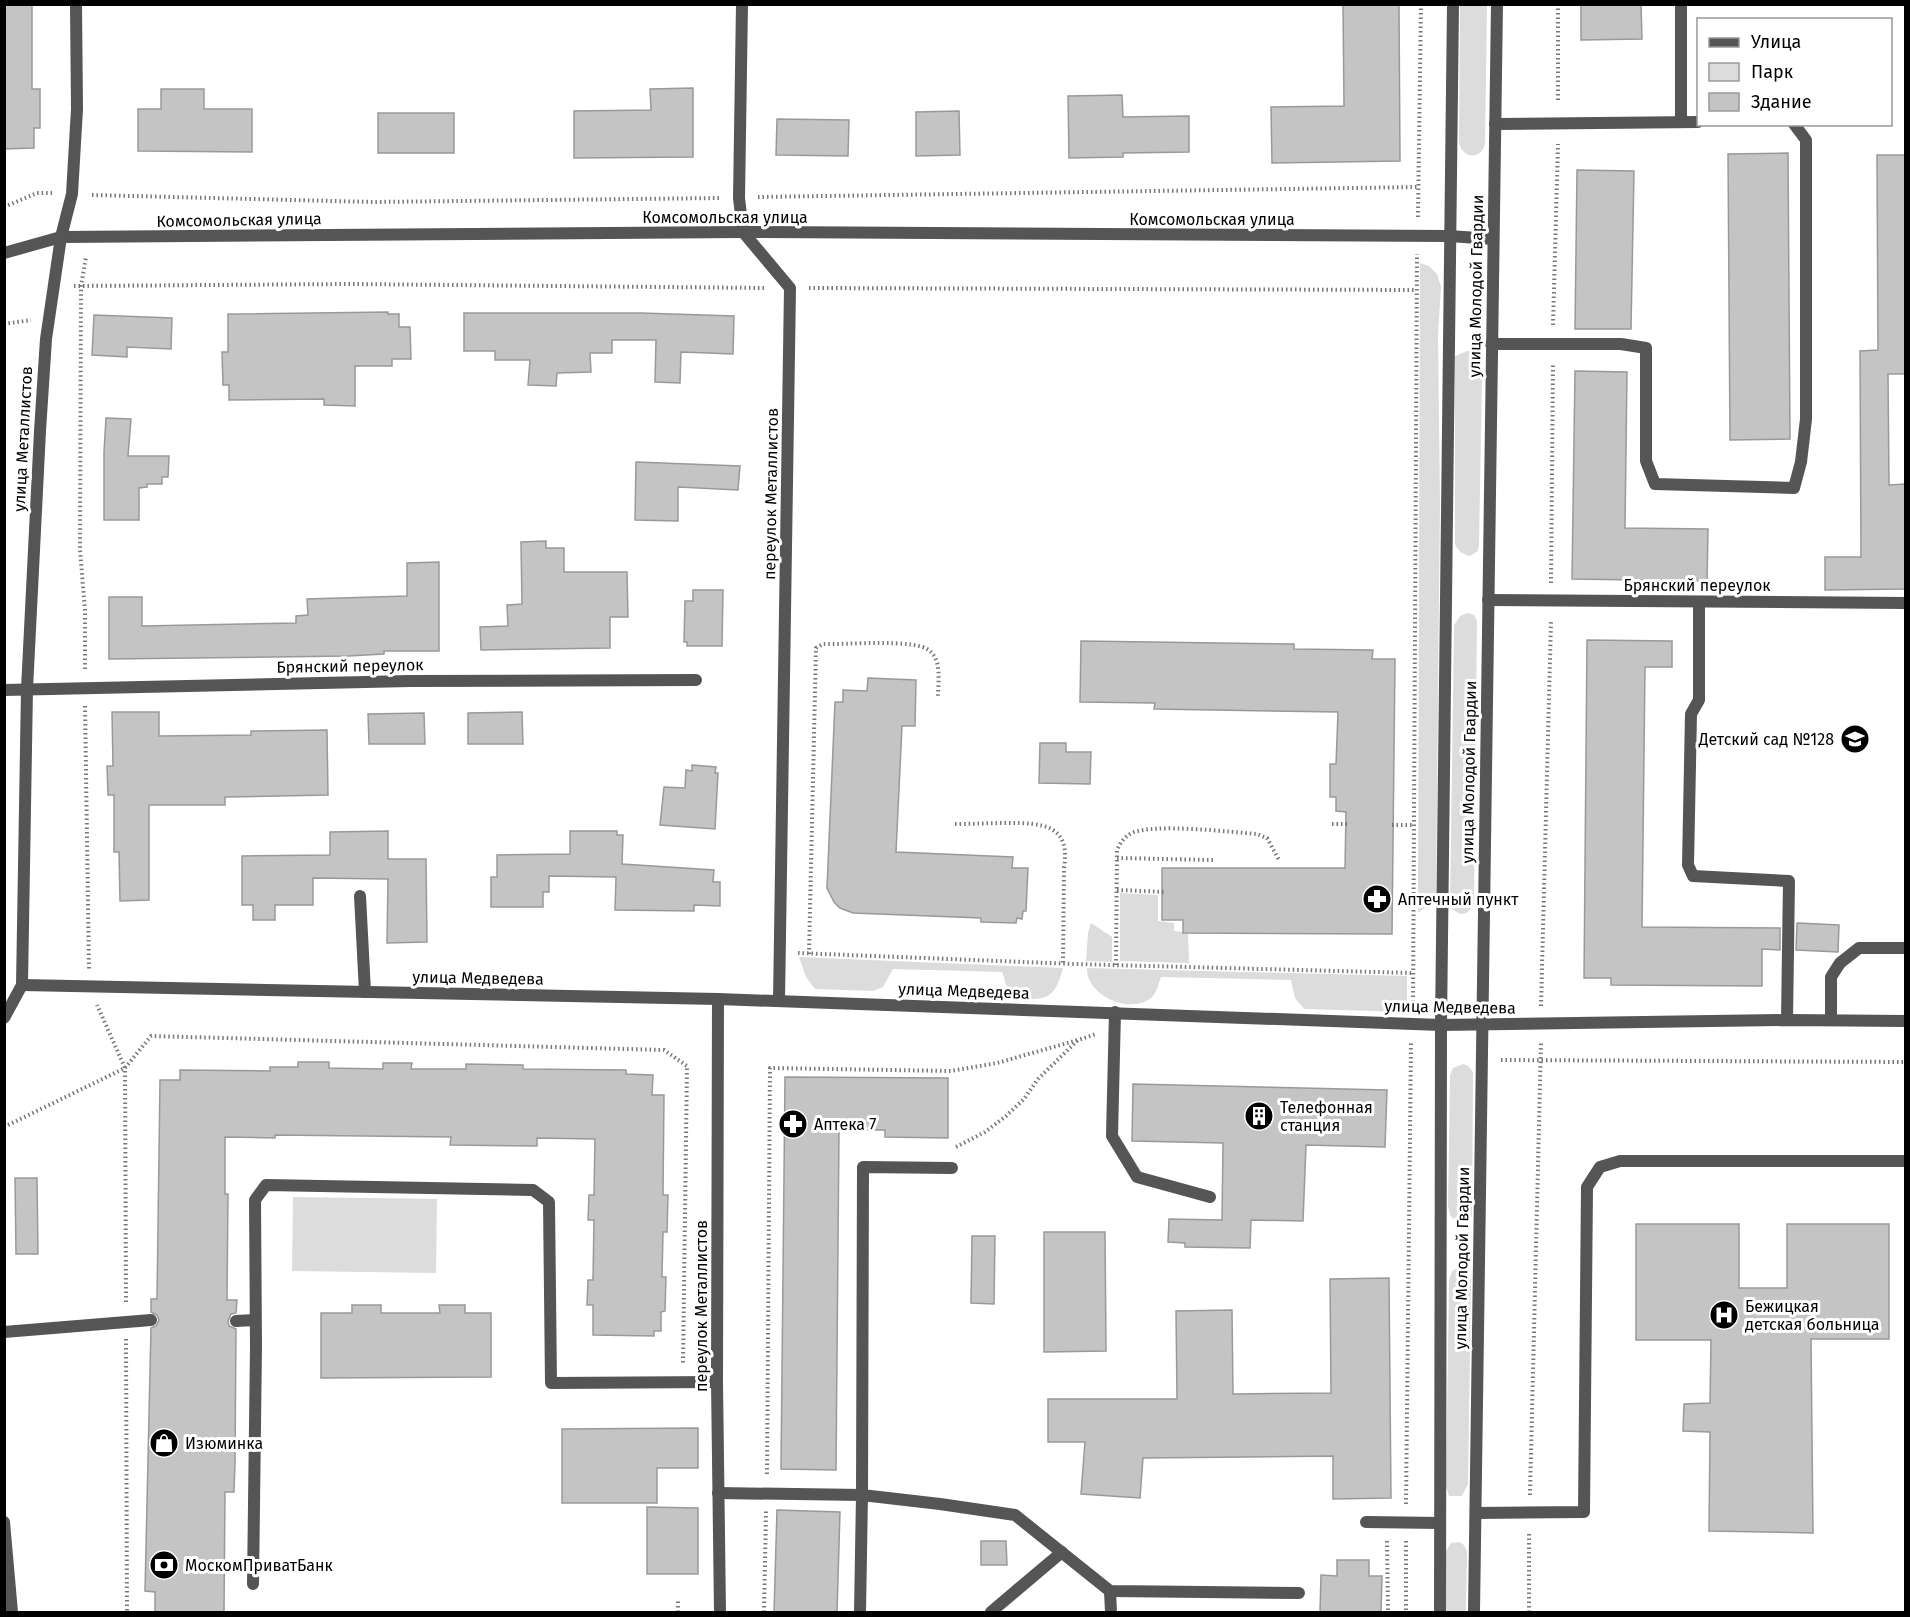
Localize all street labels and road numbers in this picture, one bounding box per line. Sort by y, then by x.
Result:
street label: улица Молодой Гвардии [1465,194,1487,378]
street label: Комсомольская улица [642,208,808,227]
street label: Комсомольская улица [156,209,322,231]
street label: Комсомольская улица [1129,210,1295,229]
street label: улица Металлистов [10,366,36,512]
street label: переулок Металлистов [760,408,782,580]
street label: Брянский переулок [1623,576,1771,595]
street label: Брянский переулок [276,655,424,677]
street label: улица Молодой Гвардии [1458,680,1480,864]
street label: улица Медведева [412,967,544,989]
street label: улица Медведева [898,979,1030,1003]
street label: улица Медведева [1384,996,1516,1018]
street label: улица Молодой Гвардии [1451,1166,1473,1350]
street label: переулок Металлистов [692,1220,711,1392]

